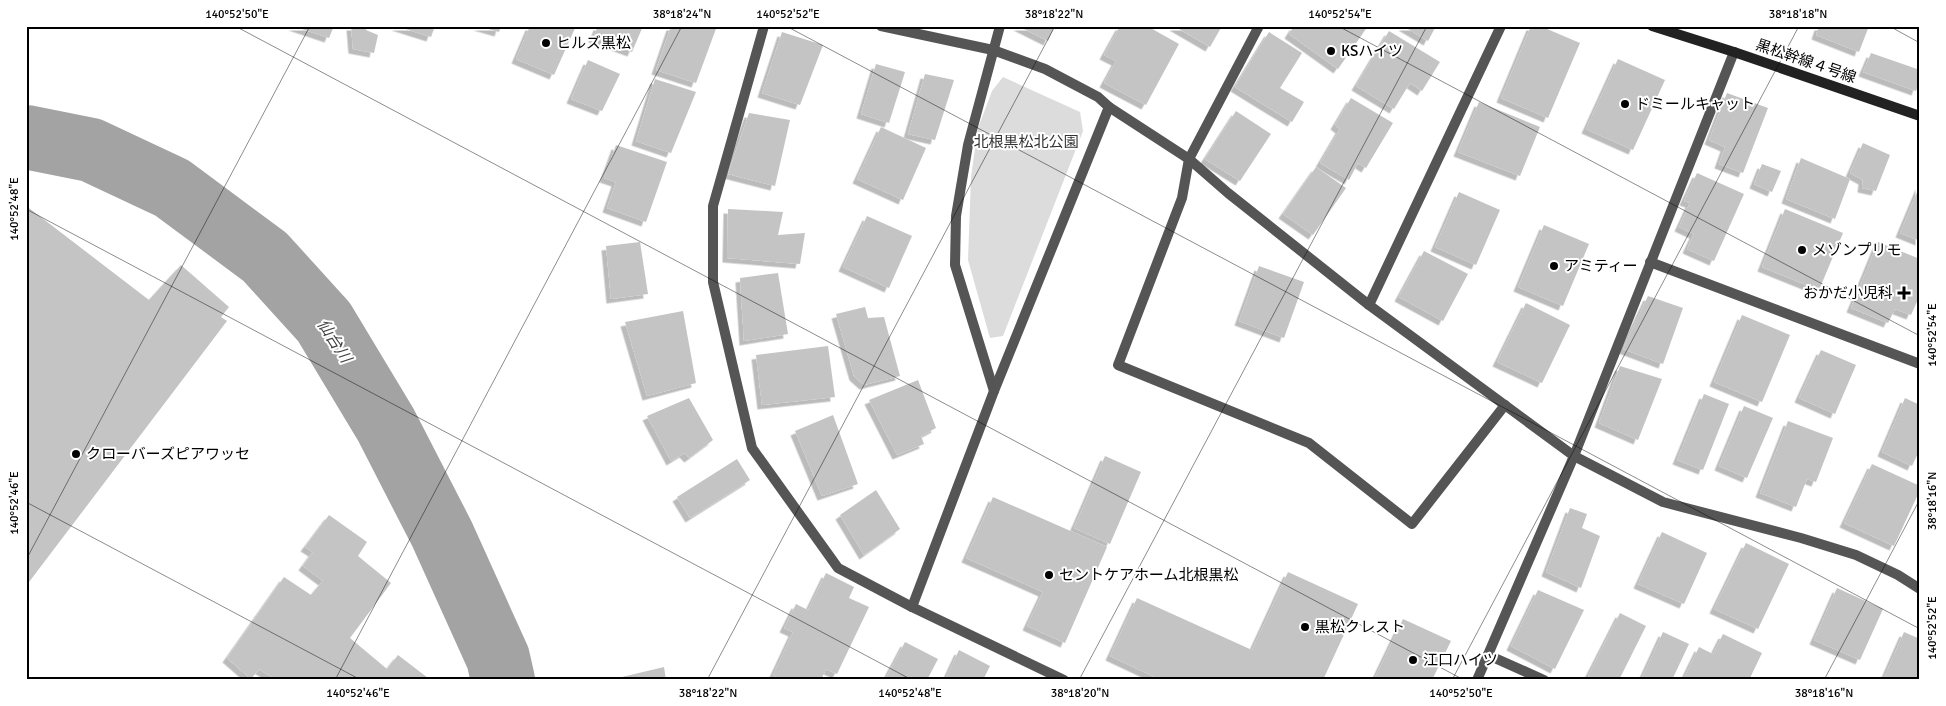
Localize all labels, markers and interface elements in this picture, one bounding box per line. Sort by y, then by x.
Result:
text: 140°52'50"E [205,7,269,22]
text: 38°18'24"N [653,7,711,22]
text: 140°52'52"E [756,7,820,22]
text: 38°18'22"N [1025,7,1083,22]
text: 140°52'54"E [1308,7,1372,22]
text: 38°18'18"N [1769,7,1827,22]
place label: ヒルズ黒松 [556,34,631,52]
street label: 黒松幹線４号線 [1753,35,1859,87]
marker: ヒルズ黒松 [540,37,552,49]
place label: KSハイツ [1341,42,1403,60]
marker: KSハイツ [1325,45,1337,57]
place label: ドミールキャット [1635,95,1755,113]
marker: ドミールキャット [1619,98,1631,110]
park label: 北根黒松北公園 [973,133,1079,151]
text: 140°52'48"E [7,177,22,241]
place label: メゾンプリモ [1812,241,1902,259]
marker: メゾンプリモ [1796,244,1808,256]
place label: アミティー [1564,257,1638,275]
marker: アミティー [1548,260,1560,272]
place label: おかだ小児科 [1803,284,1893,302]
marker: おかだ小児科 [1897,286,1911,300]
text: 140°52'54"E [1925,303,1940,367]
water label: 仙台川 [313,315,357,368]
place label: クローバーズピアワッセ [86,445,250,463]
marker: クローバーズピアワッセ [70,448,82,460]
text: 140°52'46"E [7,471,22,535]
text: 38°18'16"N [1925,472,1940,530]
place label: セントケアホーム北根黒松 [1059,566,1239,584]
marker: セントケアホーム北根黒松 [1043,569,1055,581]
text: 140°52'52"E [1925,596,1940,660]
place label: 黒松クレスト [1315,618,1405,636]
marker: 黒松クレスト [1299,621,1311,633]
place label: 江口ハイツ [1423,651,1498,669]
marker: 江口ハイツ [1407,654,1419,666]
text: 140°52'46"E [326,686,390,701]
text: 38°18'22"N [679,686,737,701]
text: 140°52'48"E [878,686,942,701]
text: 38°18'20"N [1051,686,1109,701]
text: 140°52'50"E [1429,686,1493,701]
text: 38°18'16"N [1795,686,1853,701]

